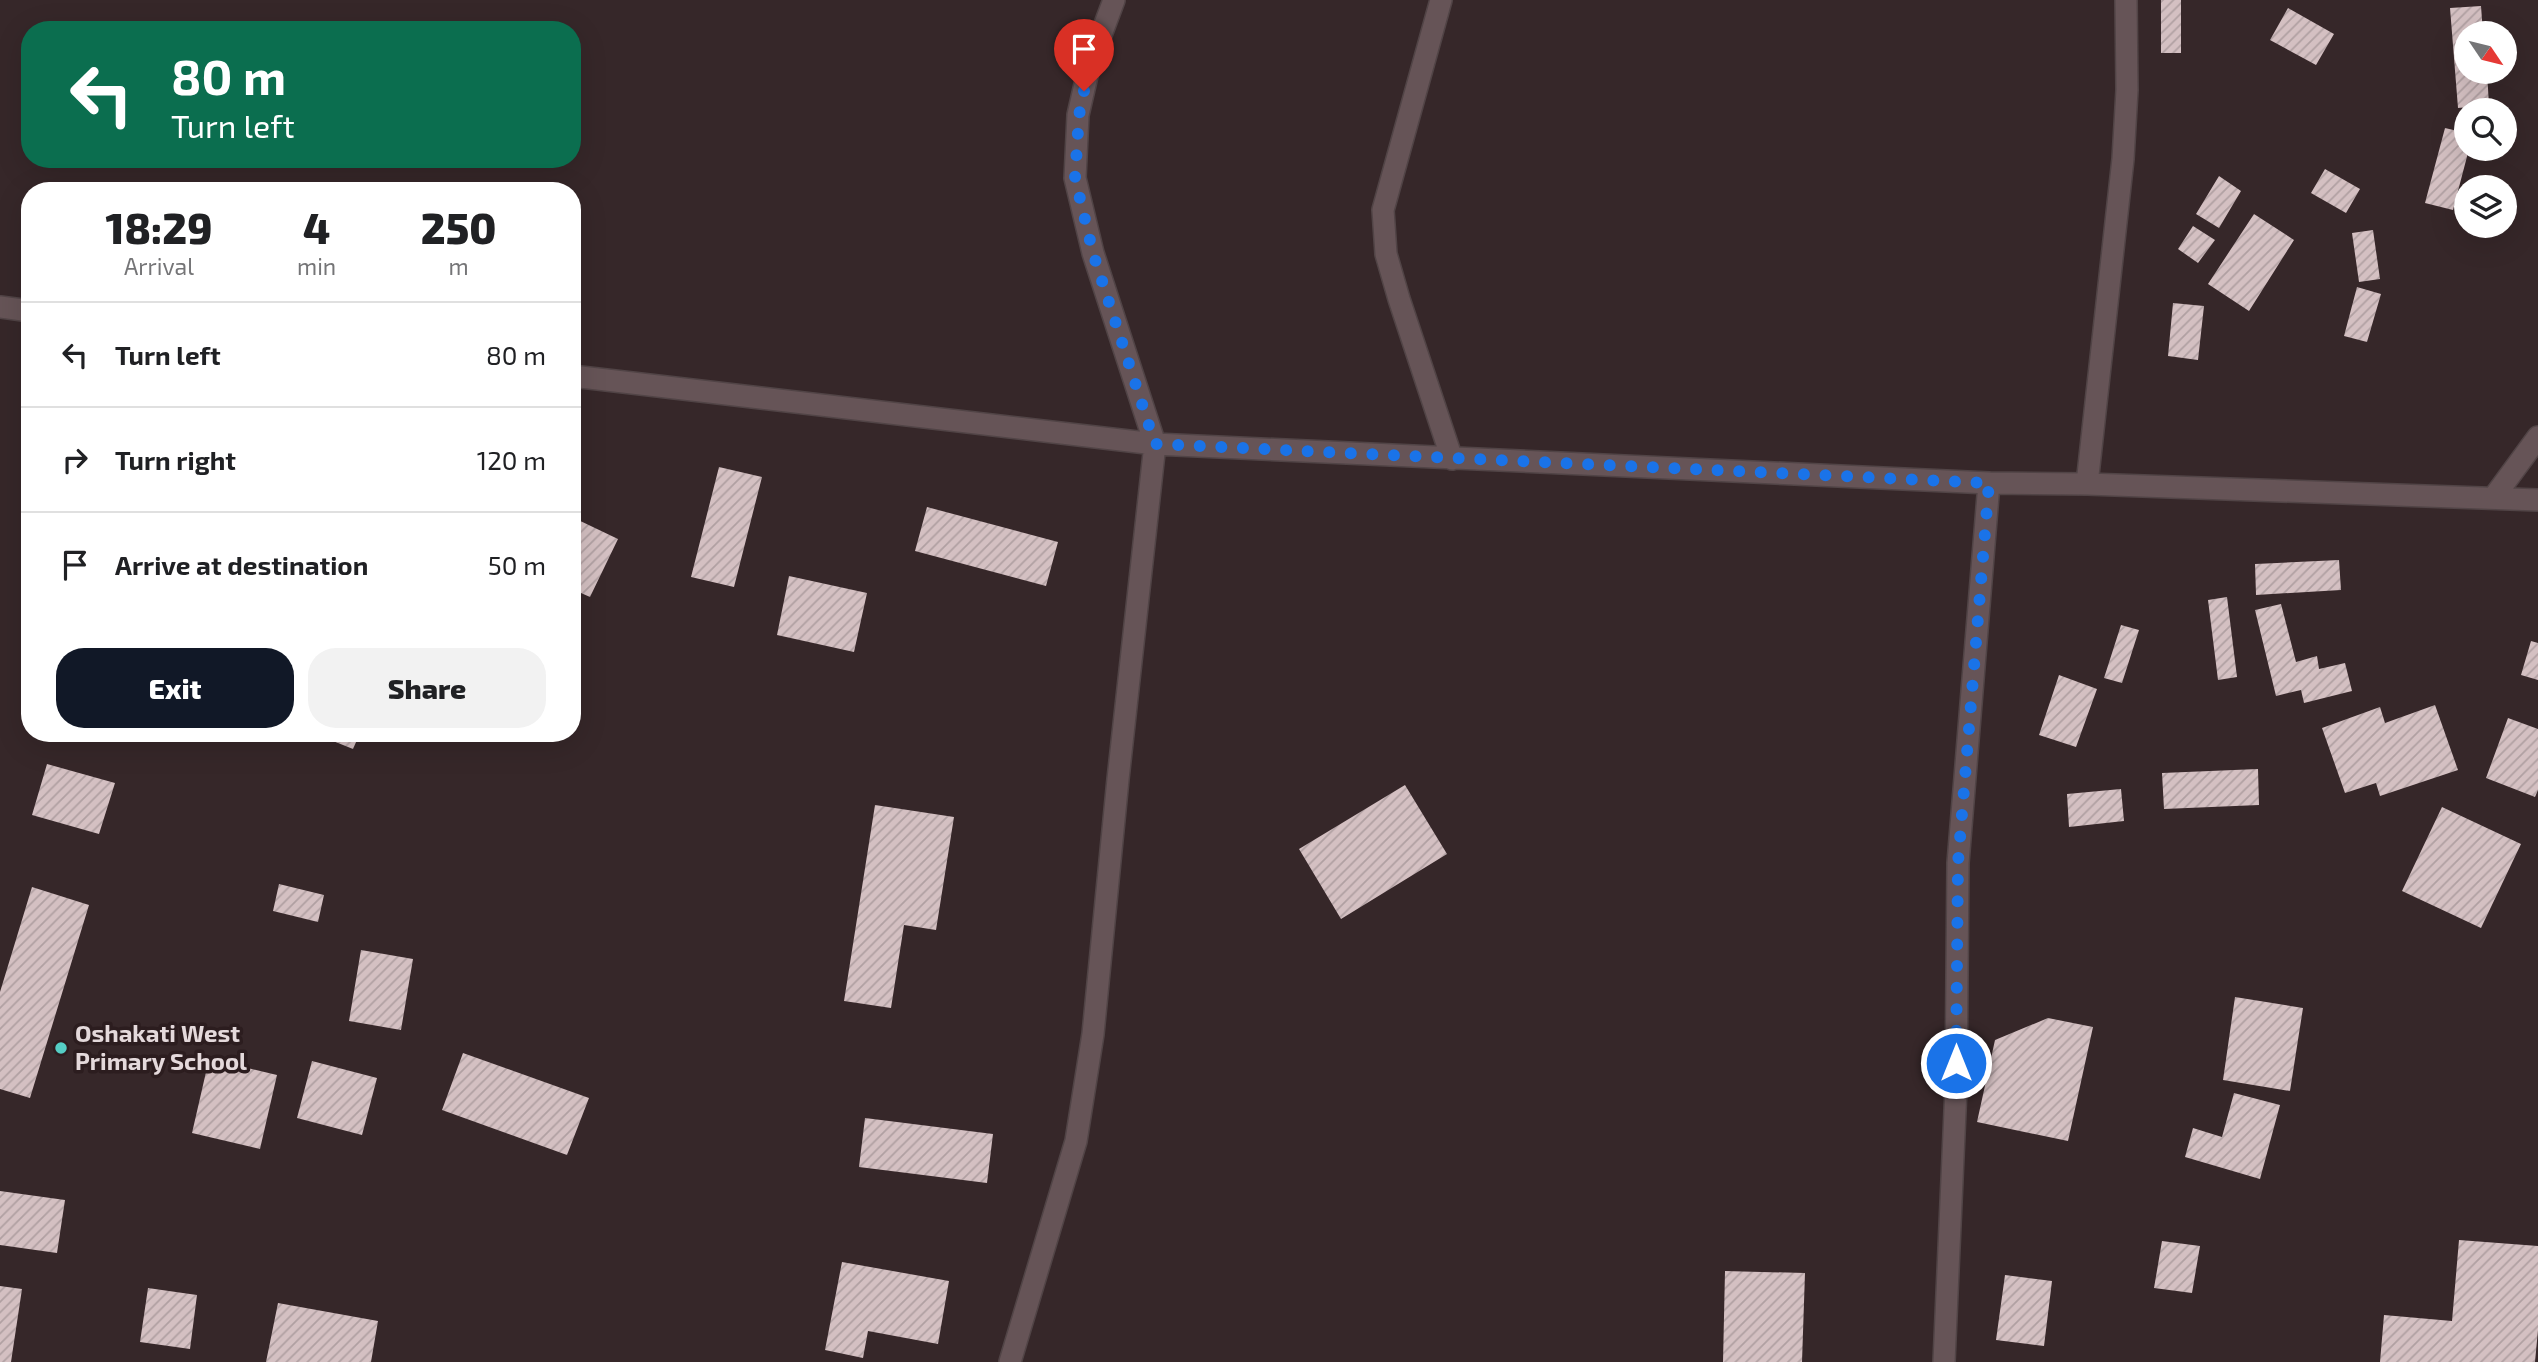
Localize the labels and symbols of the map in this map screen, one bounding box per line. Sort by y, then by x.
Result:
pin [1054,19,1114,91]
north arrow [2454,21,2516,84]
place label: Oshakati West Primary School [75,1018,247,1075]
position arrow [1919,1026,1993,1100]
marker: Oshakati West Primary School [53,1040,69,1056]

